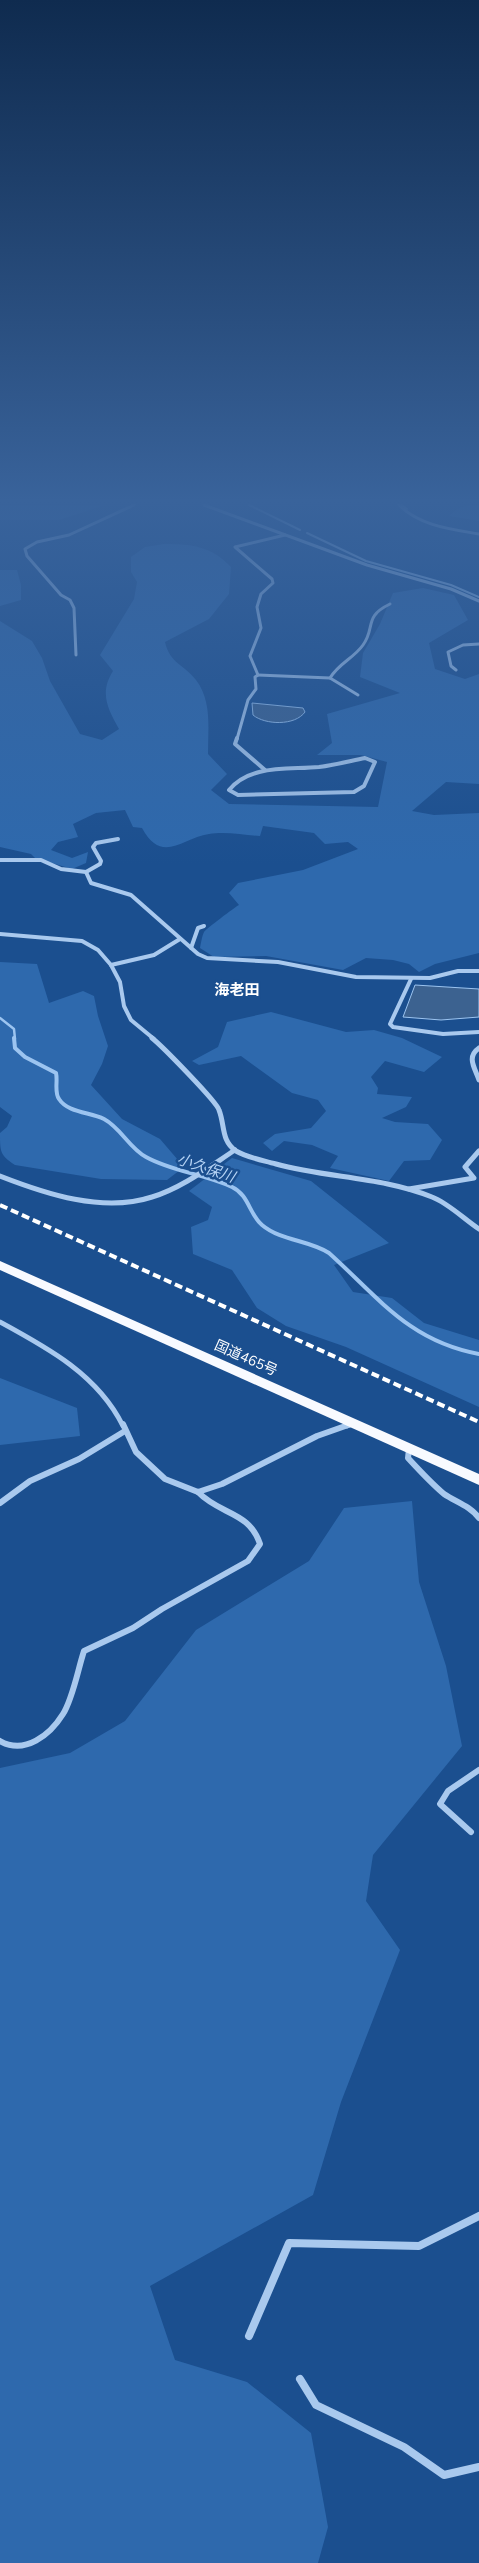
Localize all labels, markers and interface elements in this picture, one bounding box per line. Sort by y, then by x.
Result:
district label: 海老田 [214,980,260,1000]
water label: 小久保川 [174,1149,240,1188]
street label: 国道465号 [211,1336,281,1380]

